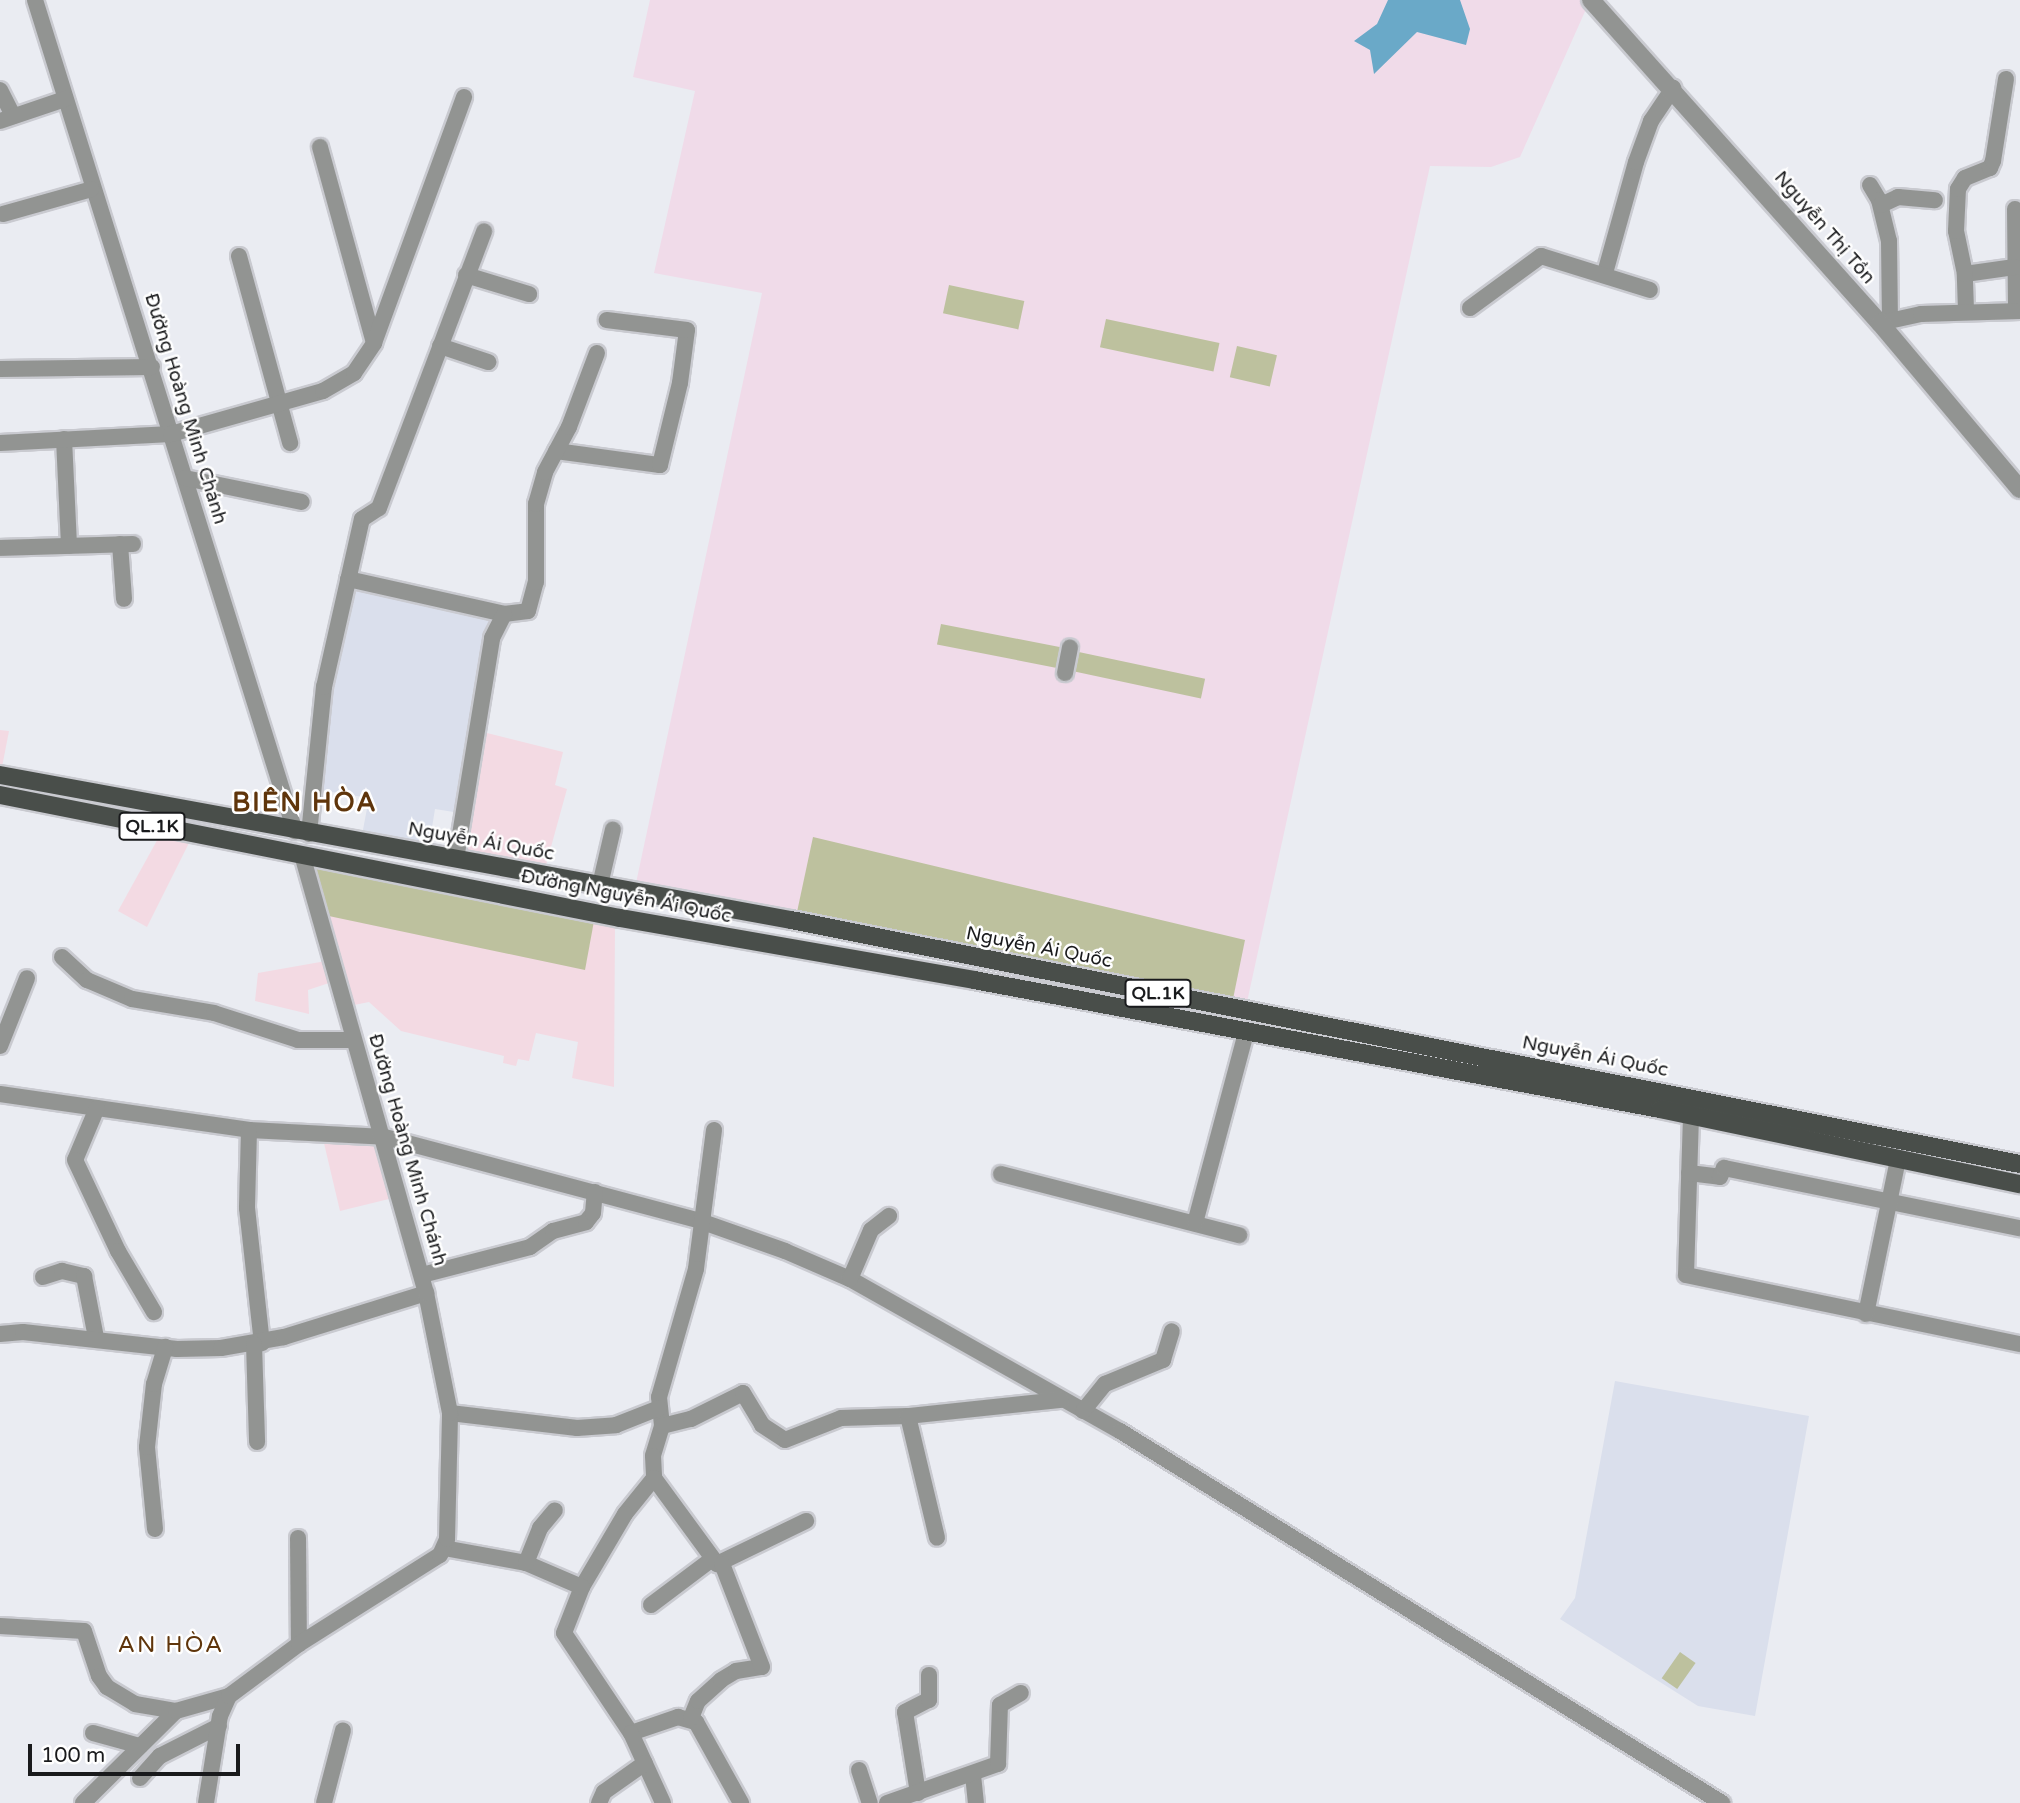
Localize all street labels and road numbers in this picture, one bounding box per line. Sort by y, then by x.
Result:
street label: Nguyễn Thị Tồn [1769,167,1879,289]
street label: Đường Hoàng Minh Chánh [139,291,231,527]
road number: QL.1K [117,812,187,840]
street label: Nguyễn Ái Quốc [406,818,556,866]
street label: Đường Nguyễn Ái Quốc [519,865,733,929]
street label: Nguyễn Ái Quốc [964,923,1114,973]
road number: QL.1K [1123,978,1193,1008]
street label: Đường Hoàng Minh Chánh [363,1031,451,1269]
street label: Nguyễn Ái Quốc [1520,1032,1670,1082]

